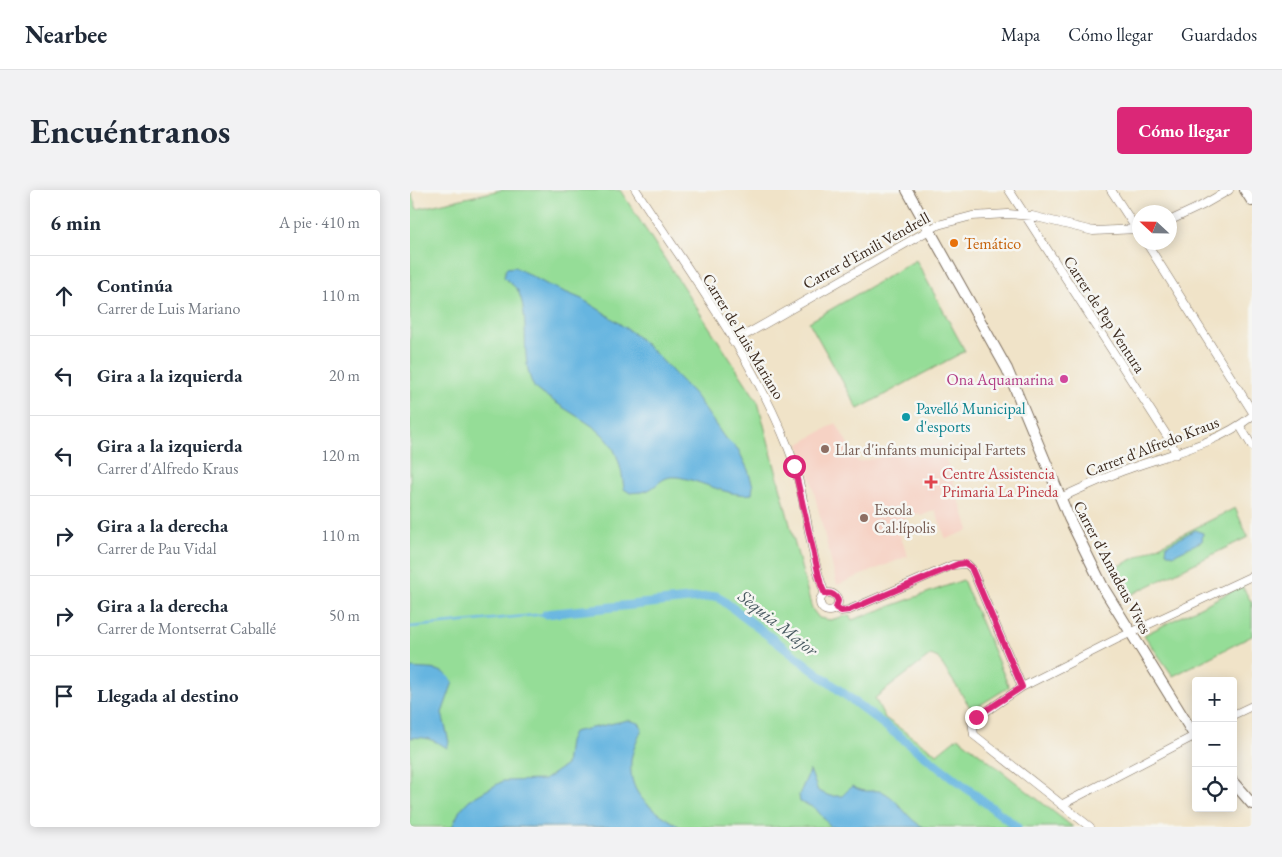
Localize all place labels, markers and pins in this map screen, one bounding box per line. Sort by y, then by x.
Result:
place label: Temático [964,233,1021,254]
marker: Temático [948,237,960,249]
place label: Ona Aquamarina [947,369,1055,390]
marker: Ona Aquamarina [1058,373,1070,385]
place label: Pavelló Municipal d'esports [916,398,1026,437]
marker: Pavelló Municipal d'esports [900,411,912,423]
place label: Llar d'infants municipal Fartets [835,439,1026,460]
marker: Llar d'infants municipal Fartets [819,443,831,455]
place label: Centre Assistencia Primaria La Pineda [942,463,1059,502]
marker: Centre Assistencia Primaria La Pineda [924,475,938,489]
place label: Escola Cal·lípolis [874,499,935,538]
marker: Escola Cal·lípolis [858,512,870,524]

